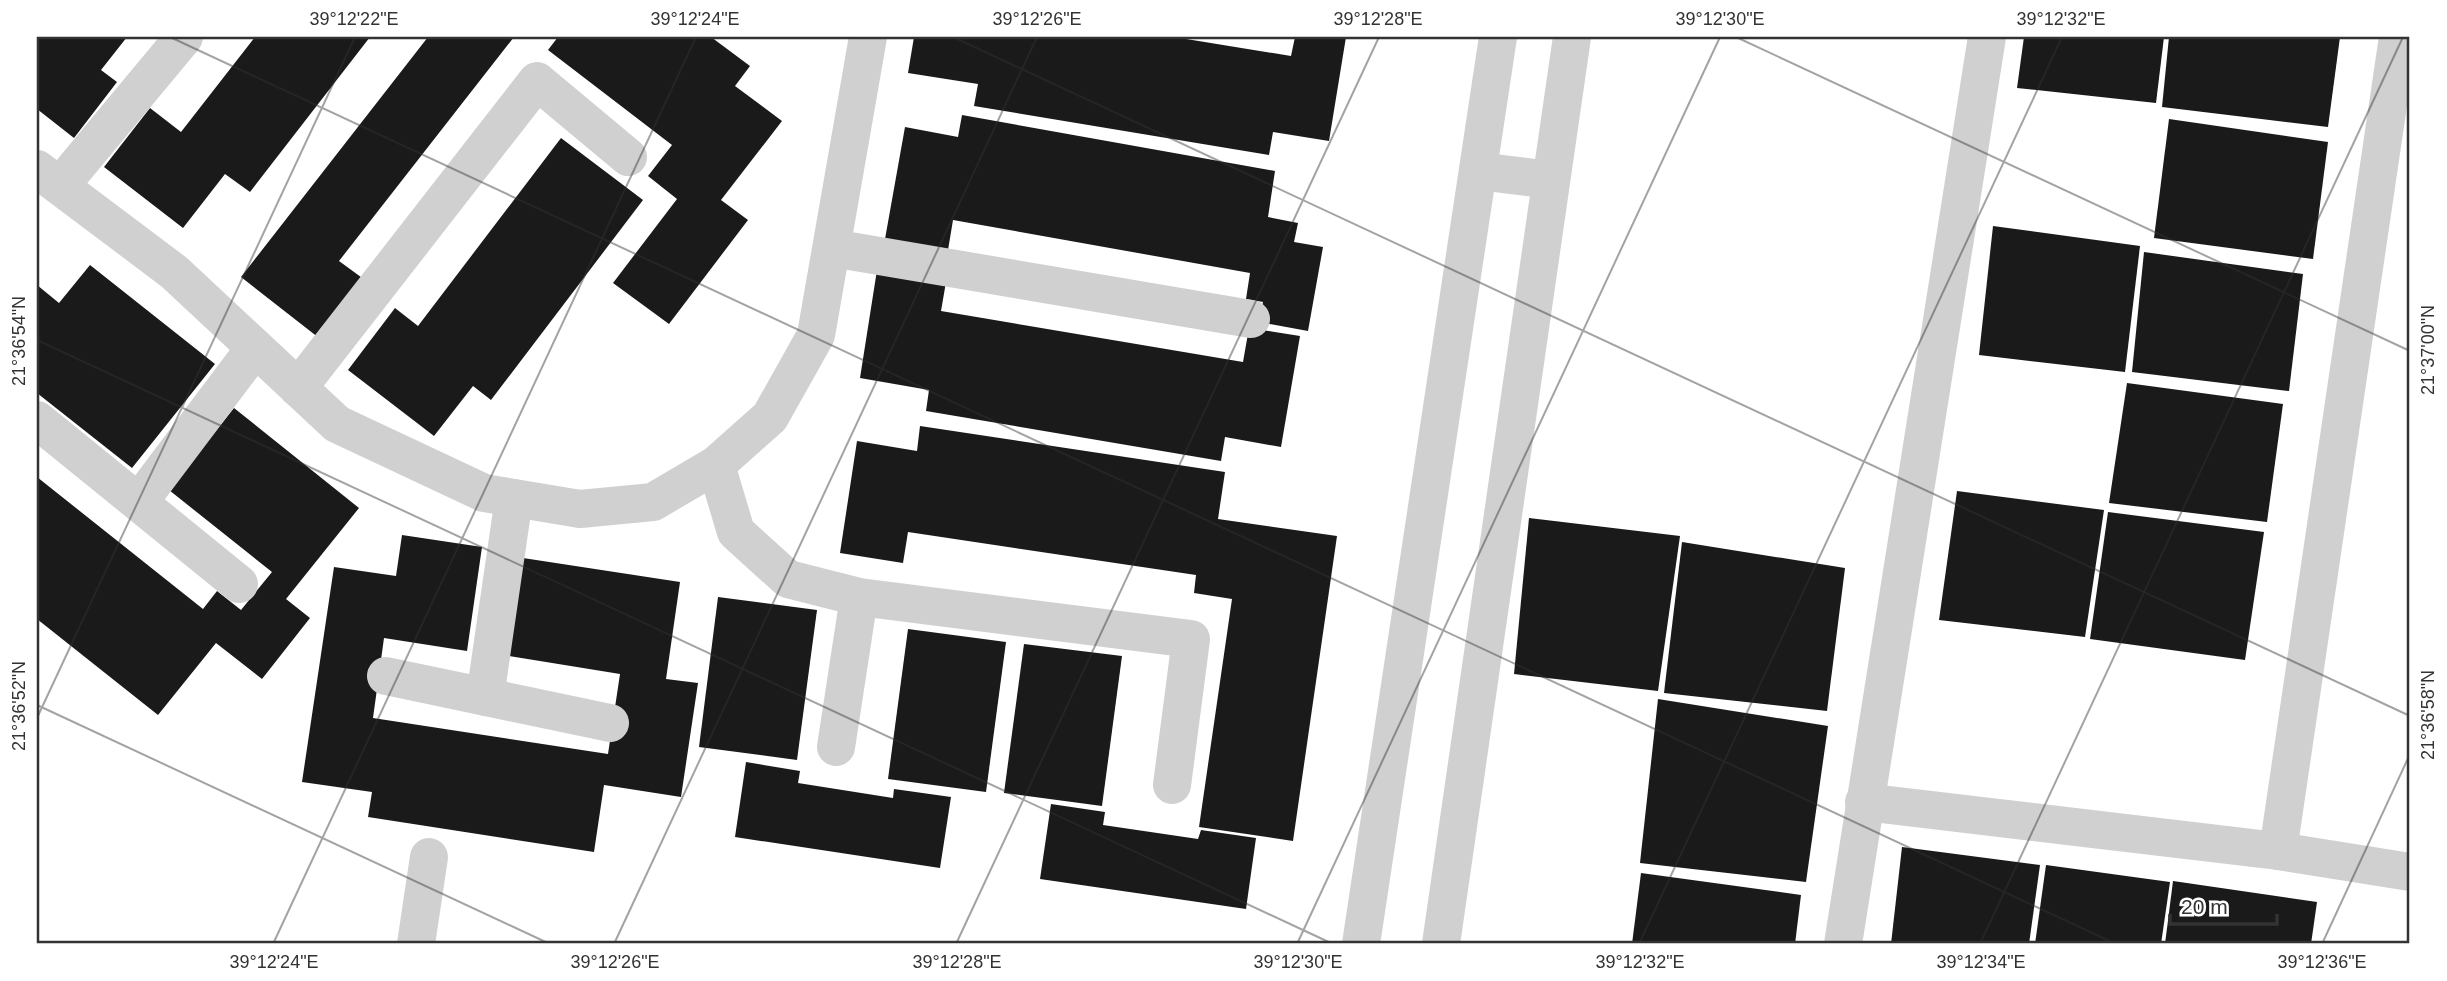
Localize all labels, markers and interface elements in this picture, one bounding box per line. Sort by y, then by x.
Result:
text: 39°12'22"E [309,9,399,29]
text: 39°12'24"E [650,9,740,29]
text: 39°12'26"E [992,9,1082,29]
text: 39°12'28"E [1333,9,1423,29]
text: 39°12'30"E [1675,9,1765,29]
text: 39°12'32"E [2016,9,2106,29]
text: 21°36'54"N [9,296,29,386]
text: 21°37'00"N [2418,305,2438,395]
text: 21°36'52"N [9,661,29,751]
text: 21°36'58"N [2418,670,2438,760]
scale bar [2170,883,2277,927]
text: 20 m [2181,895,2228,918]
text: 39°12'24"E [229,952,319,972]
text: 39°12'26"E [570,952,660,972]
text: 39°12'28"E [912,952,1002,972]
text: 39°12'30"E [1253,952,1343,972]
text: 39°12'32"E [1595,952,1685,972]
text: 39°12'34"E [1936,952,2026,972]
text: 39°12'36"E [2277,952,2367,972]

